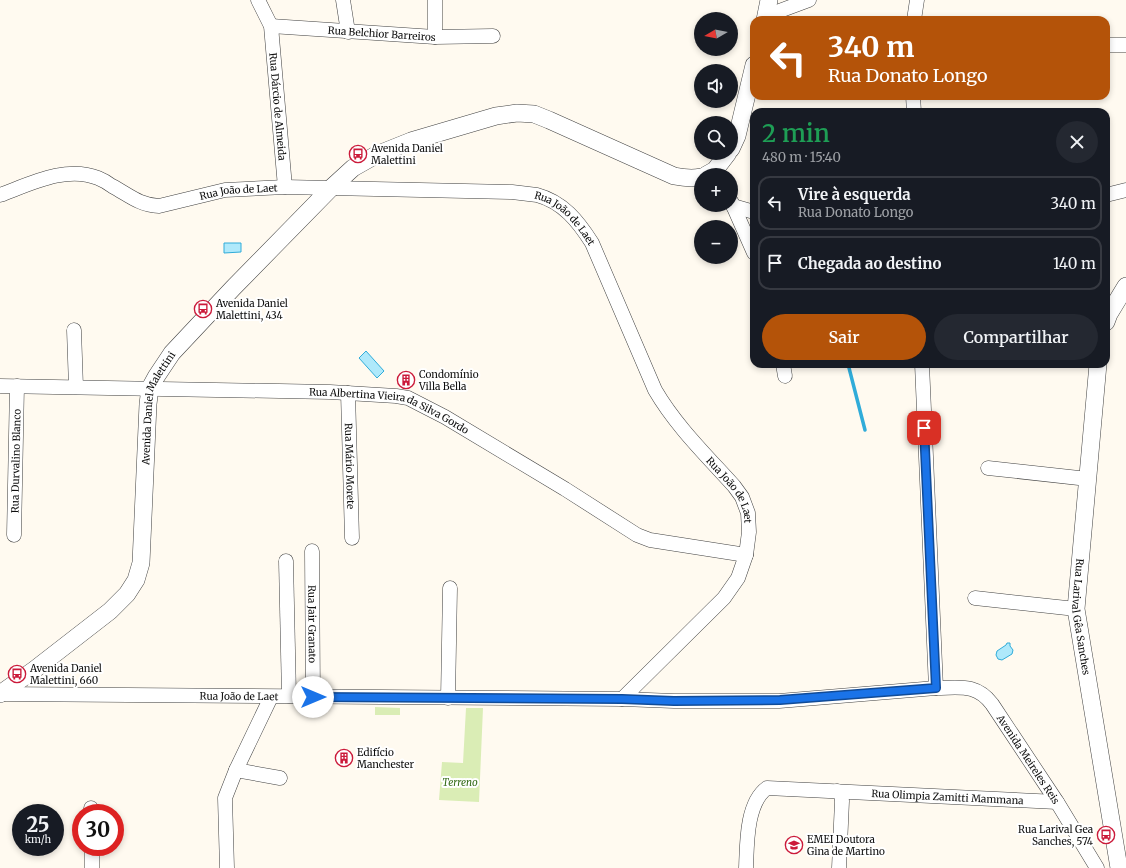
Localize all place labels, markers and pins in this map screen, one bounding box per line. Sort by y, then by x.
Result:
place label: Avenida Daniel Malettini [370,142,443,167]
bus stop icon: Avenida Daniel Malettini [348,144,368,164]
place label: Avenida Daniel Malettini, 434 [215,297,288,322]
bus stop icon: Avenida Daniel Malettini, 434 [193,299,213,319]
place label: Condomínio Villa Bella [418,368,479,393]
building icon: Condomínio Villa Bella [396,370,416,390]
pin [907,411,941,445]
place label: Avenida Daniel Malettini, 660 [29,662,102,687]
bus stop icon: Avenida Daniel Malettini, 660 [7,664,27,684]
place label: Edifício Manchester [357,746,414,771]
building icon: Edifício Manchester [334,748,354,768]
place label: Rua Larival Gea Sanches, 574 [1018,823,1094,848]
bus stop icon: Rua Larival Gea Sanches, 574 [1096,825,1116,845]
place label: EMEI Doutora Gina de Martino [807,833,885,858]
school or university icon: EMEI Doutora Gina de Martino [784,835,804,855]

